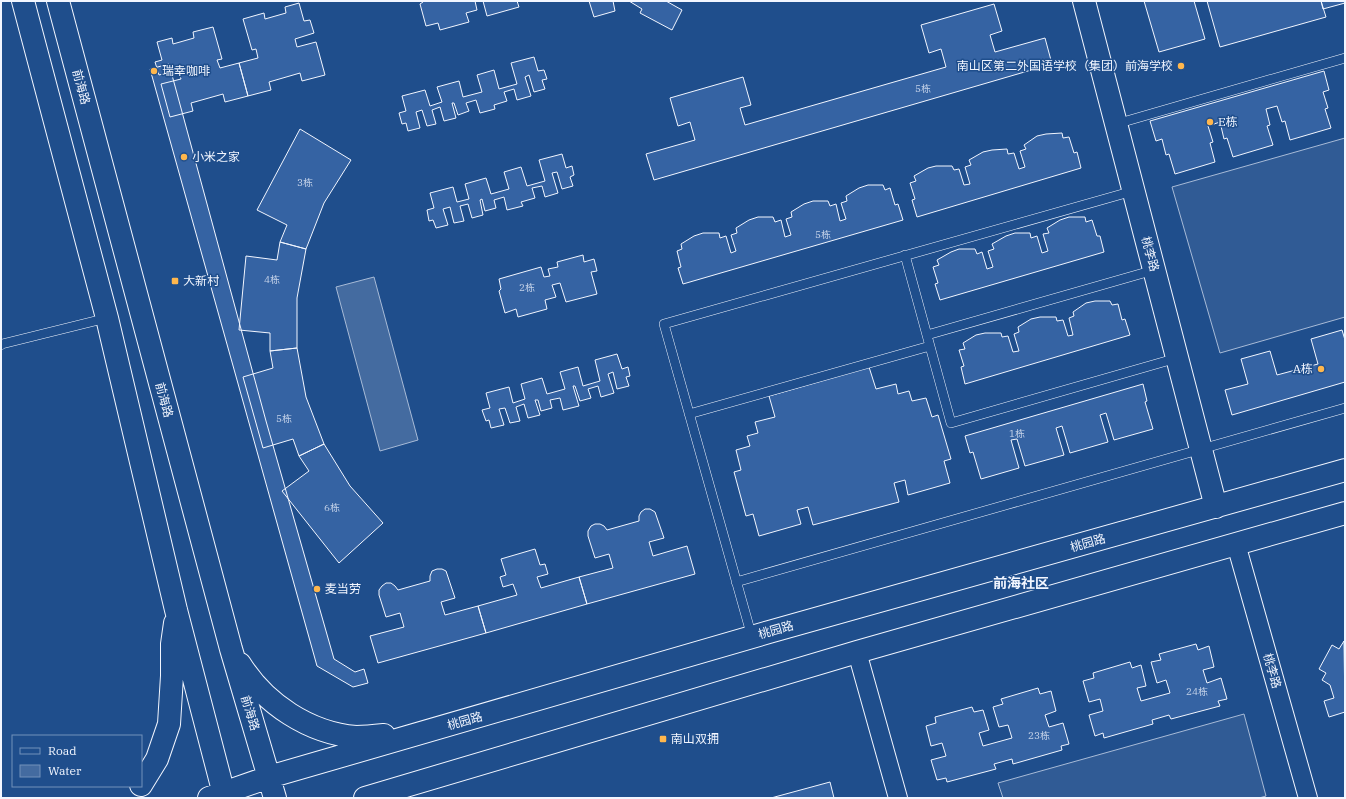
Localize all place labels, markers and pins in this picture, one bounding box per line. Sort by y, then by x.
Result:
place label: 南山区第二外国语学校（集团）前海学校 [957,58,1173,73]
marker: 南山区第二外国语学校（集团）前海学校 [1176,61,1186,71]
place label: 瑞幸咖啡 [162,63,210,78]
marker: 瑞幸咖啡 [149,66,159,76]
place label: E栋 [1218,114,1238,129]
marker: E栋 [1205,117,1215,127]
place label: 小米之家 [192,149,240,164]
marker: 小米之家 [179,152,189,162]
place label: 大新村 [183,273,220,288]
marker: 大新村 [170,276,180,286]
place label: A栋 [1293,361,1313,376]
marker: A栋 [1316,364,1326,374]
place label: 麦当劳 [325,581,361,596]
marker: 麦当劳 [312,584,322,594]
place label: 南山双拥 [671,731,719,746]
marker: 南山双拥 [658,734,668,744]

